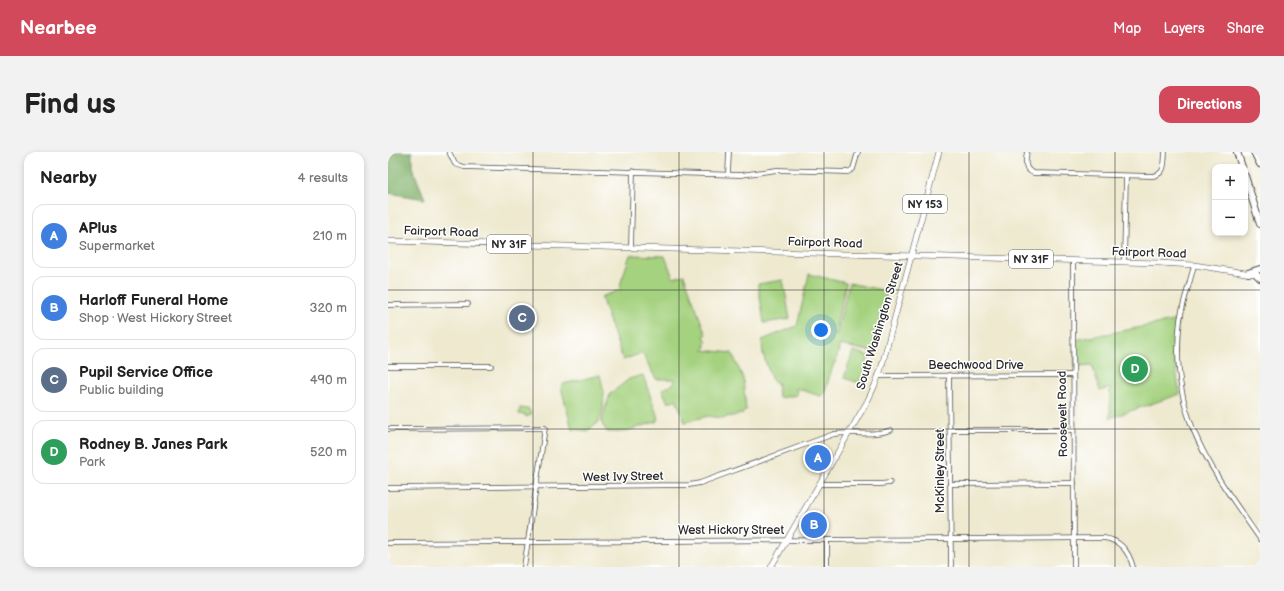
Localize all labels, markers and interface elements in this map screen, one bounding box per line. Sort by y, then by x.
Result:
text: Nearbee [20,17,97,40]
text: Map [1113,20,1141,37]
text: Layers [1163,20,1205,37]
text: Share [1227,20,1264,37]
button: Directions [1159,86,1260,123]
text: Find us [24,88,116,121]
map controls [1212,164,1248,236]
button: + [1212,164,1248,200]
text: Nearby [40,168,97,188]
text: 4 results [298,170,348,186]
road number: NY 153 [903,195,947,213]
button: − [1212,200,1248,236]
text: APlus [79,219,117,238]
street label: Fairport Road [403,223,479,241]
text: A [50,228,58,244]
text: 210 m [313,228,347,244]
street label: Fairport Road [787,234,863,252]
road number: NY 31F [487,235,531,253]
text: Supermarket [79,238,155,254]
street label: Fairport Road [1111,244,1187,262]
road number: NY 31F [1009,250,1053,268]
street label: South Washington Street [853,260,907,392]
text: Harloff Funeral Home [79,291,228,310]
text: B [49,300,59,316]
text: 320 m [309,300,347,316]
pin: C [509,303,535,333]
text: Shop · West Hickory Street [79,310,232,326]
your location [811,320,831,340]
pin: D [1122,354,1148,384]
street label: Beechwood Drive [928,358,1024,373]
text: Pupil Service Office [79,363,213,382]
street label: Roosevelt Road [1055,370,1071,457]
text: C [49,372,59,388]
text: 490 m [310,372,347,388]
text: Public building [79,382,164,398]
street label: McKinley Street [933,429,948,513]
text: Rodney B. Janes Park [79,435,228,454]
pin: A [805,443,831,473]
text: D [49,444,59,460]
text: 520 m [310,444,347,460]
text: Park [79,454,105,470]
street label: West Ivy Street [583,469,664,485]
pin: B [801,510,827,540]
street label: West Hickory Street [678,523,784,538]

